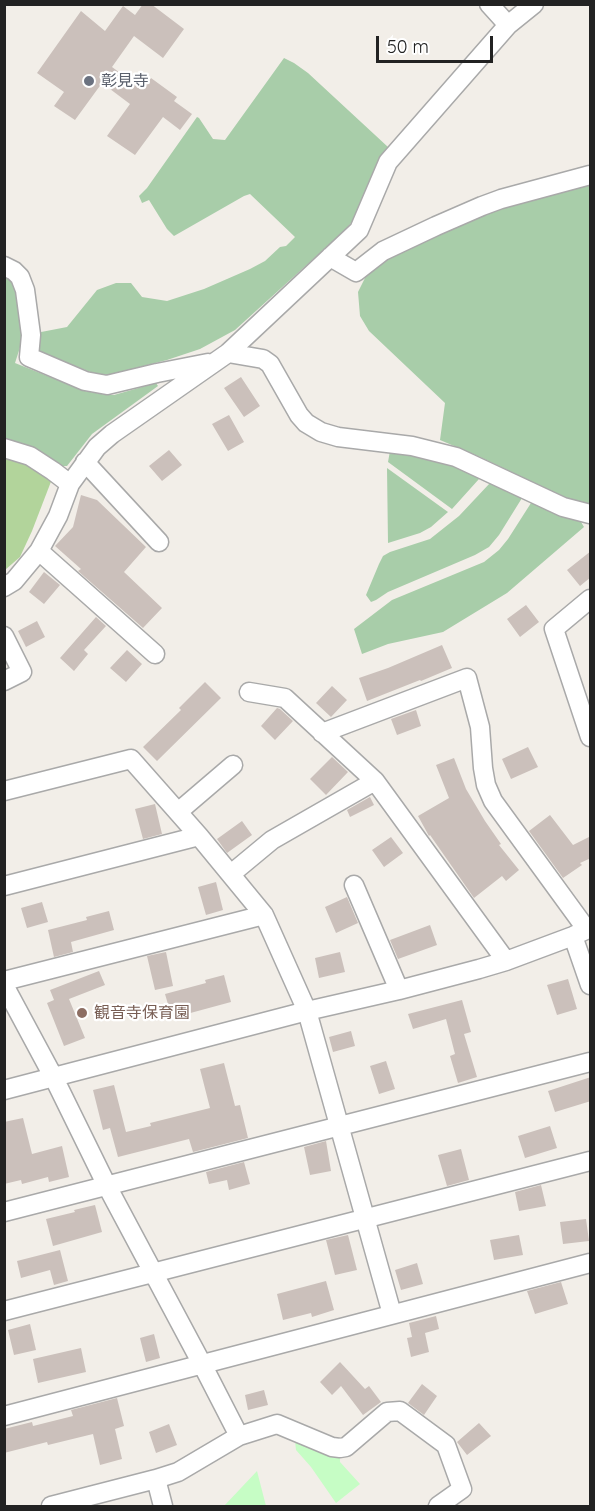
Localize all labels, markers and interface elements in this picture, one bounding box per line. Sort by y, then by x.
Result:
scale bar [379,24,496,62]
text: 50 m [387,35,429,58]
place label: 彰見寺 [101,71,149,91]
marker: 彰見寺 [82,74,96,88]
place label: 観音寺保育園 [94,1003,190,1023]
marker: 観音寺保育園 [75,1006,89,1020]

